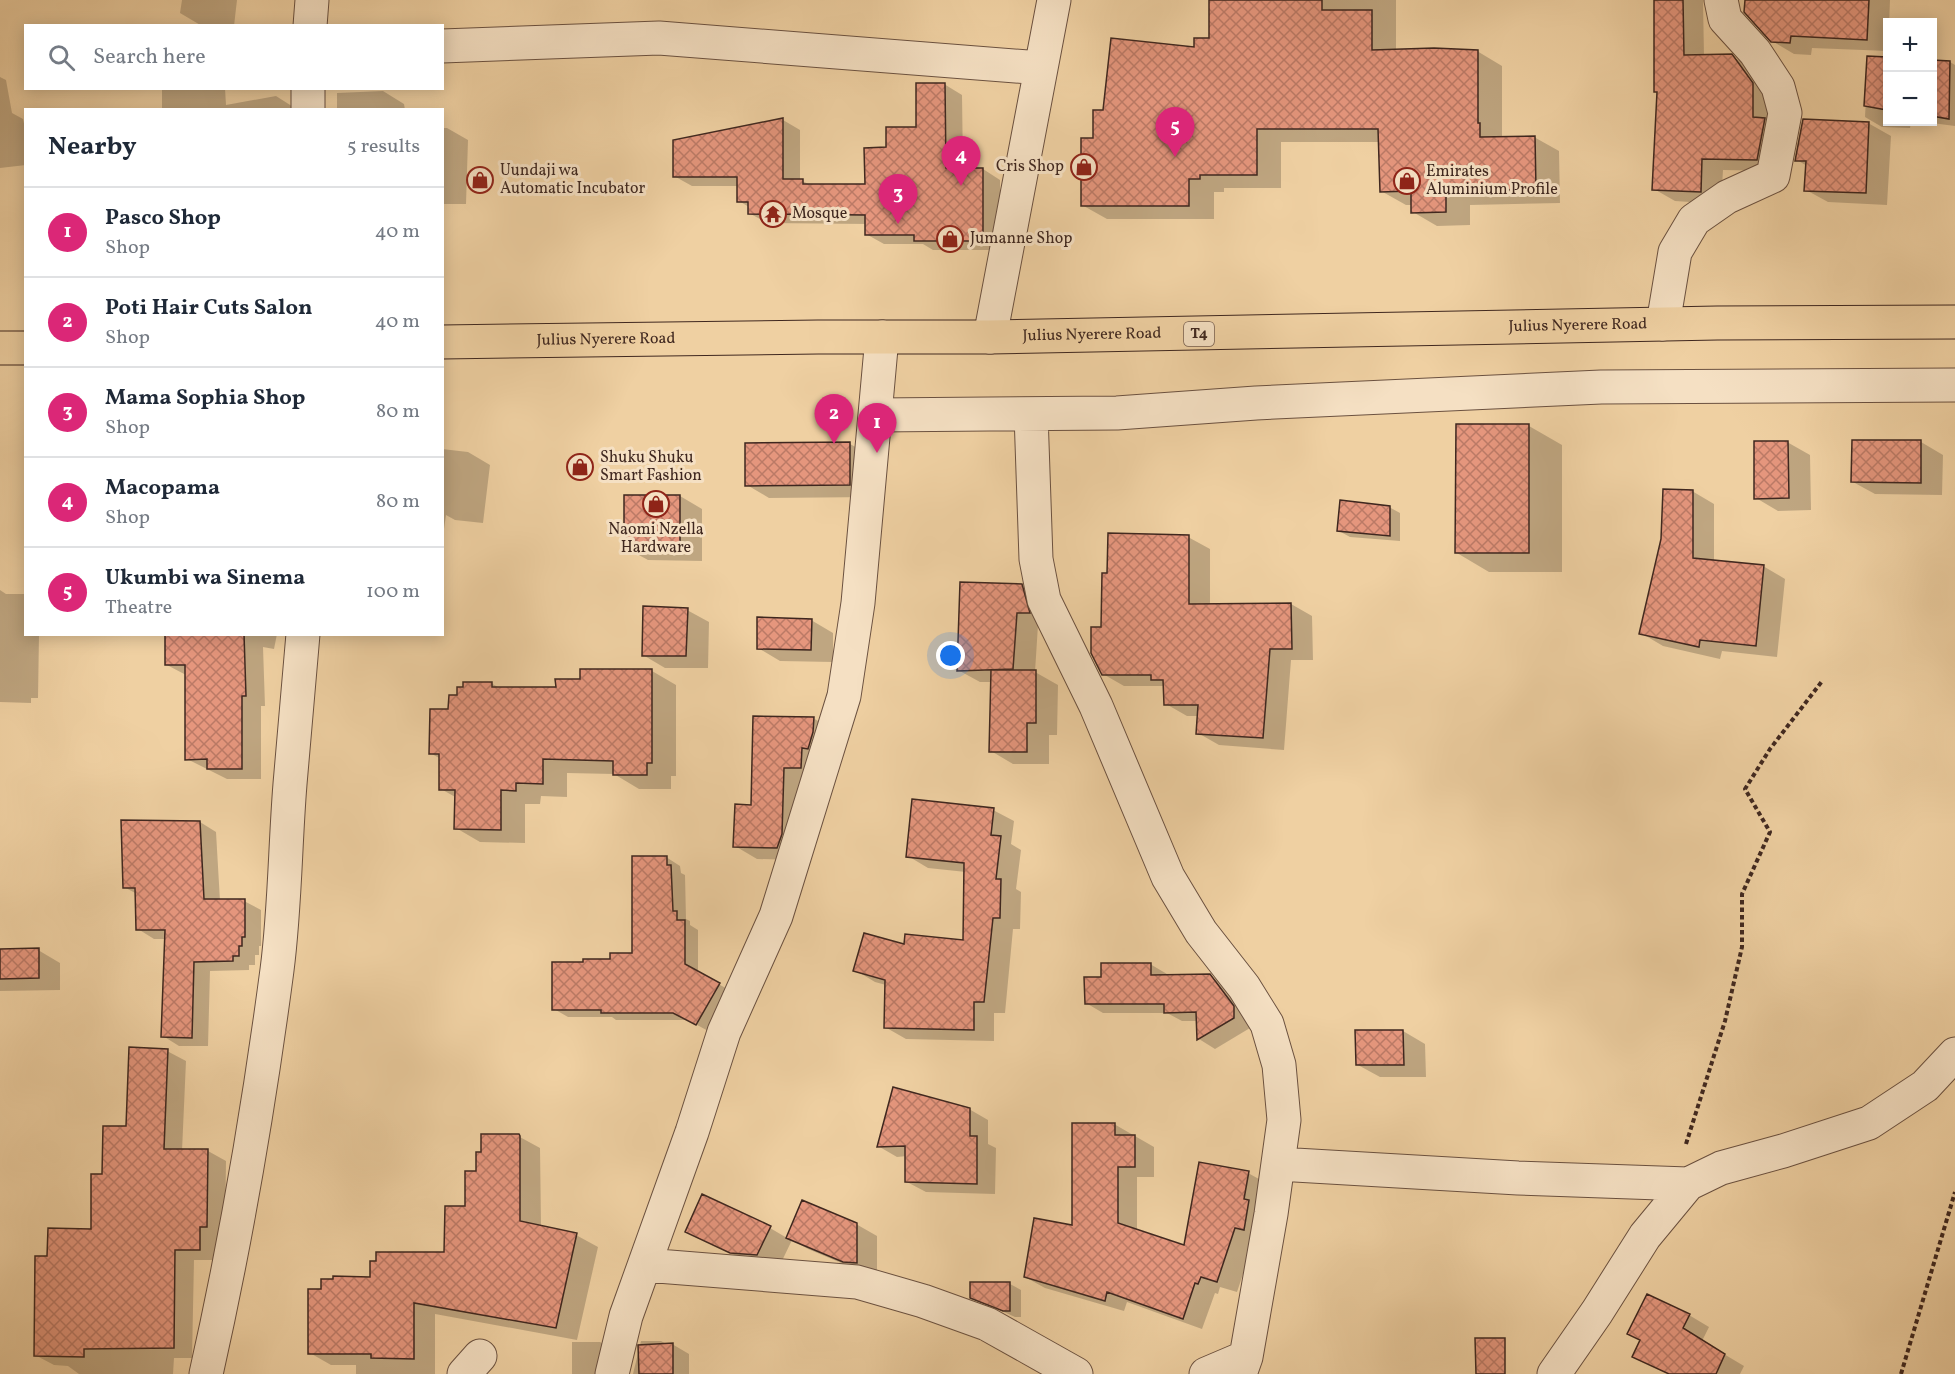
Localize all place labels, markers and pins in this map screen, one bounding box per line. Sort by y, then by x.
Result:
pin: 5 [1156,108,1194,157]
pin: 4 [942,136,980,186]
shop icon: Cris Shop [1069,152,1099,182]
place label: Cris Shop [996,156,1064,178]
place label: Uundaji wa Automatic Incubator [500,160,645,200]
place label: Emirates Aluminium Profile [1426,161,1558,201]
shop icon: Uundaji wa Automatic Incubator [465,165,495,195]
shop icon: Emirates Aluminium Profile [1392,166,1422,196]
pin: 3 [878,174,918,224]
temple icon: Mosque [758,199,788,229]
place label: Mosque [792,203,847,225]
shop icon: Jumanne Shop [935,224,965,254]
place label: Jumanne Shop [970,228,1072,250]
pin: 2 [814,394,854,444]
pin: 1 [858,404,896,453]
place label: Shuku Shuku Smart Fashion [600,447,702,487]
shop icon: Shuku Shuku Smart Fashion [565,452,595,482]
shop icon: Naomi Nzella Hardware [641,489,671,519]
place label: Naomi Nzella Hardware [608,519,704,559]

